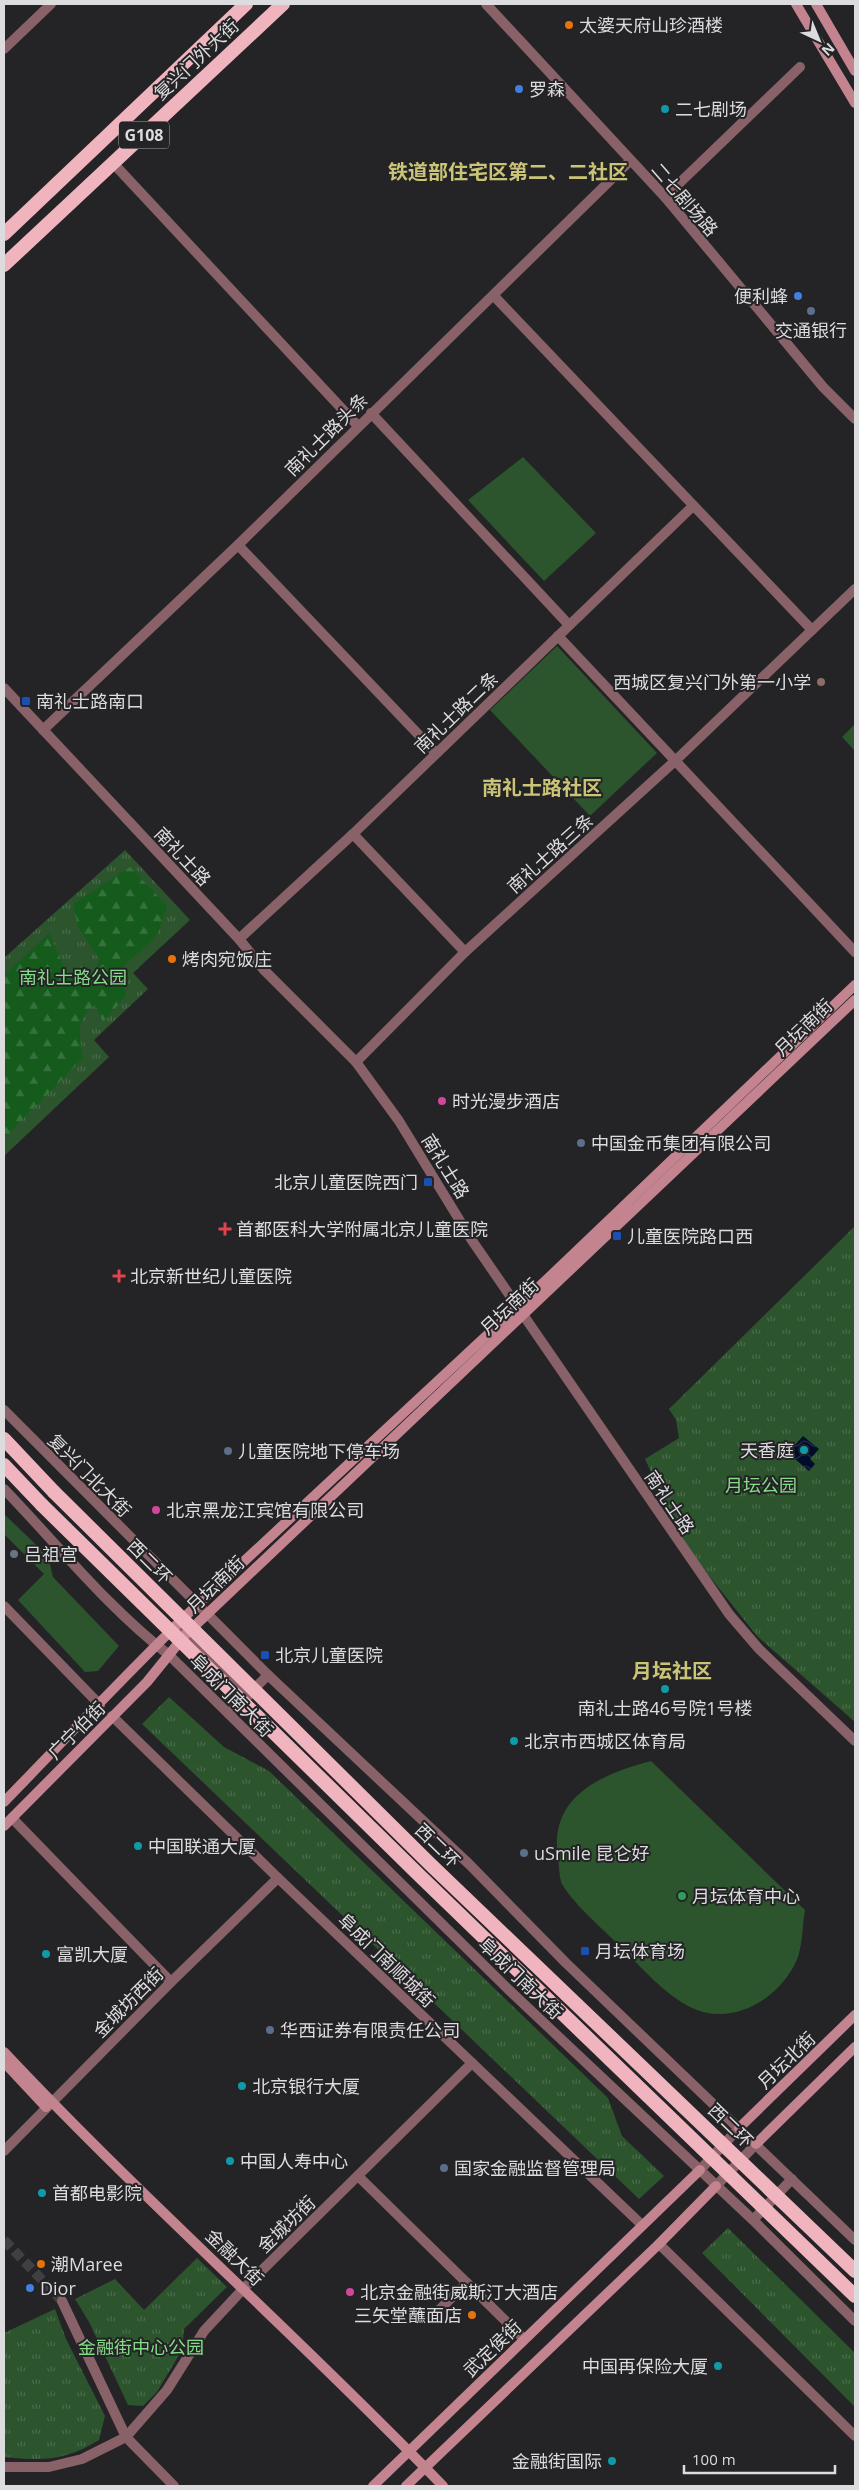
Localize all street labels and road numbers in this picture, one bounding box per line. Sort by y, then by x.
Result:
street label: 复兴门外大街 [148,13,244,105]
road number: G108 [119,122,169,148]
street label: 二七剧场路 [646,157,724,241]
street label: 南礼士路头条 [279,387,373,481]
street label: 南礼士路二条 [409,666,503,758]
street label: 南礼士路三条 [502,808,598,898]
street label: 南礼士路 [150,821,216,891]
street label: 月坛南街 [769,993,837,1061]
street label: 南礼士路 [417,1129,475,1203]
street label: 月坛南街 [474,1273,544,1339]
street label: 复兴门北大街 [43,1428,137,1522]
street label: 南礼士路 [640,1465,700,1539]
street label: 西二环 [122,1533,178,1589]
street label: 月坛南街 [181,1550,249,1618]
street label: 阜成门南大街 [185,1648,279,1742]
street label: 广宁伯街 [42,1696,110,1764]
street label: 西二环 [410,1818,466,1872]
street label: 阜成门南顺城街 [333,1908,441,2012]
street label: 阜成门南大街 [474,1932,568,2024]
street label: 金城坊西街 [88,1962,168,2042]
street label: 月坛北街 [752,2026,820,2094]
street label: 西二环 [703,2098,759,2152]
street label: 金城坊街 [252,2190,320,2258]
street label: 金融大街 [201,2223,269,2291]
street label: 武定侯街 [458,2314,526,2382]

